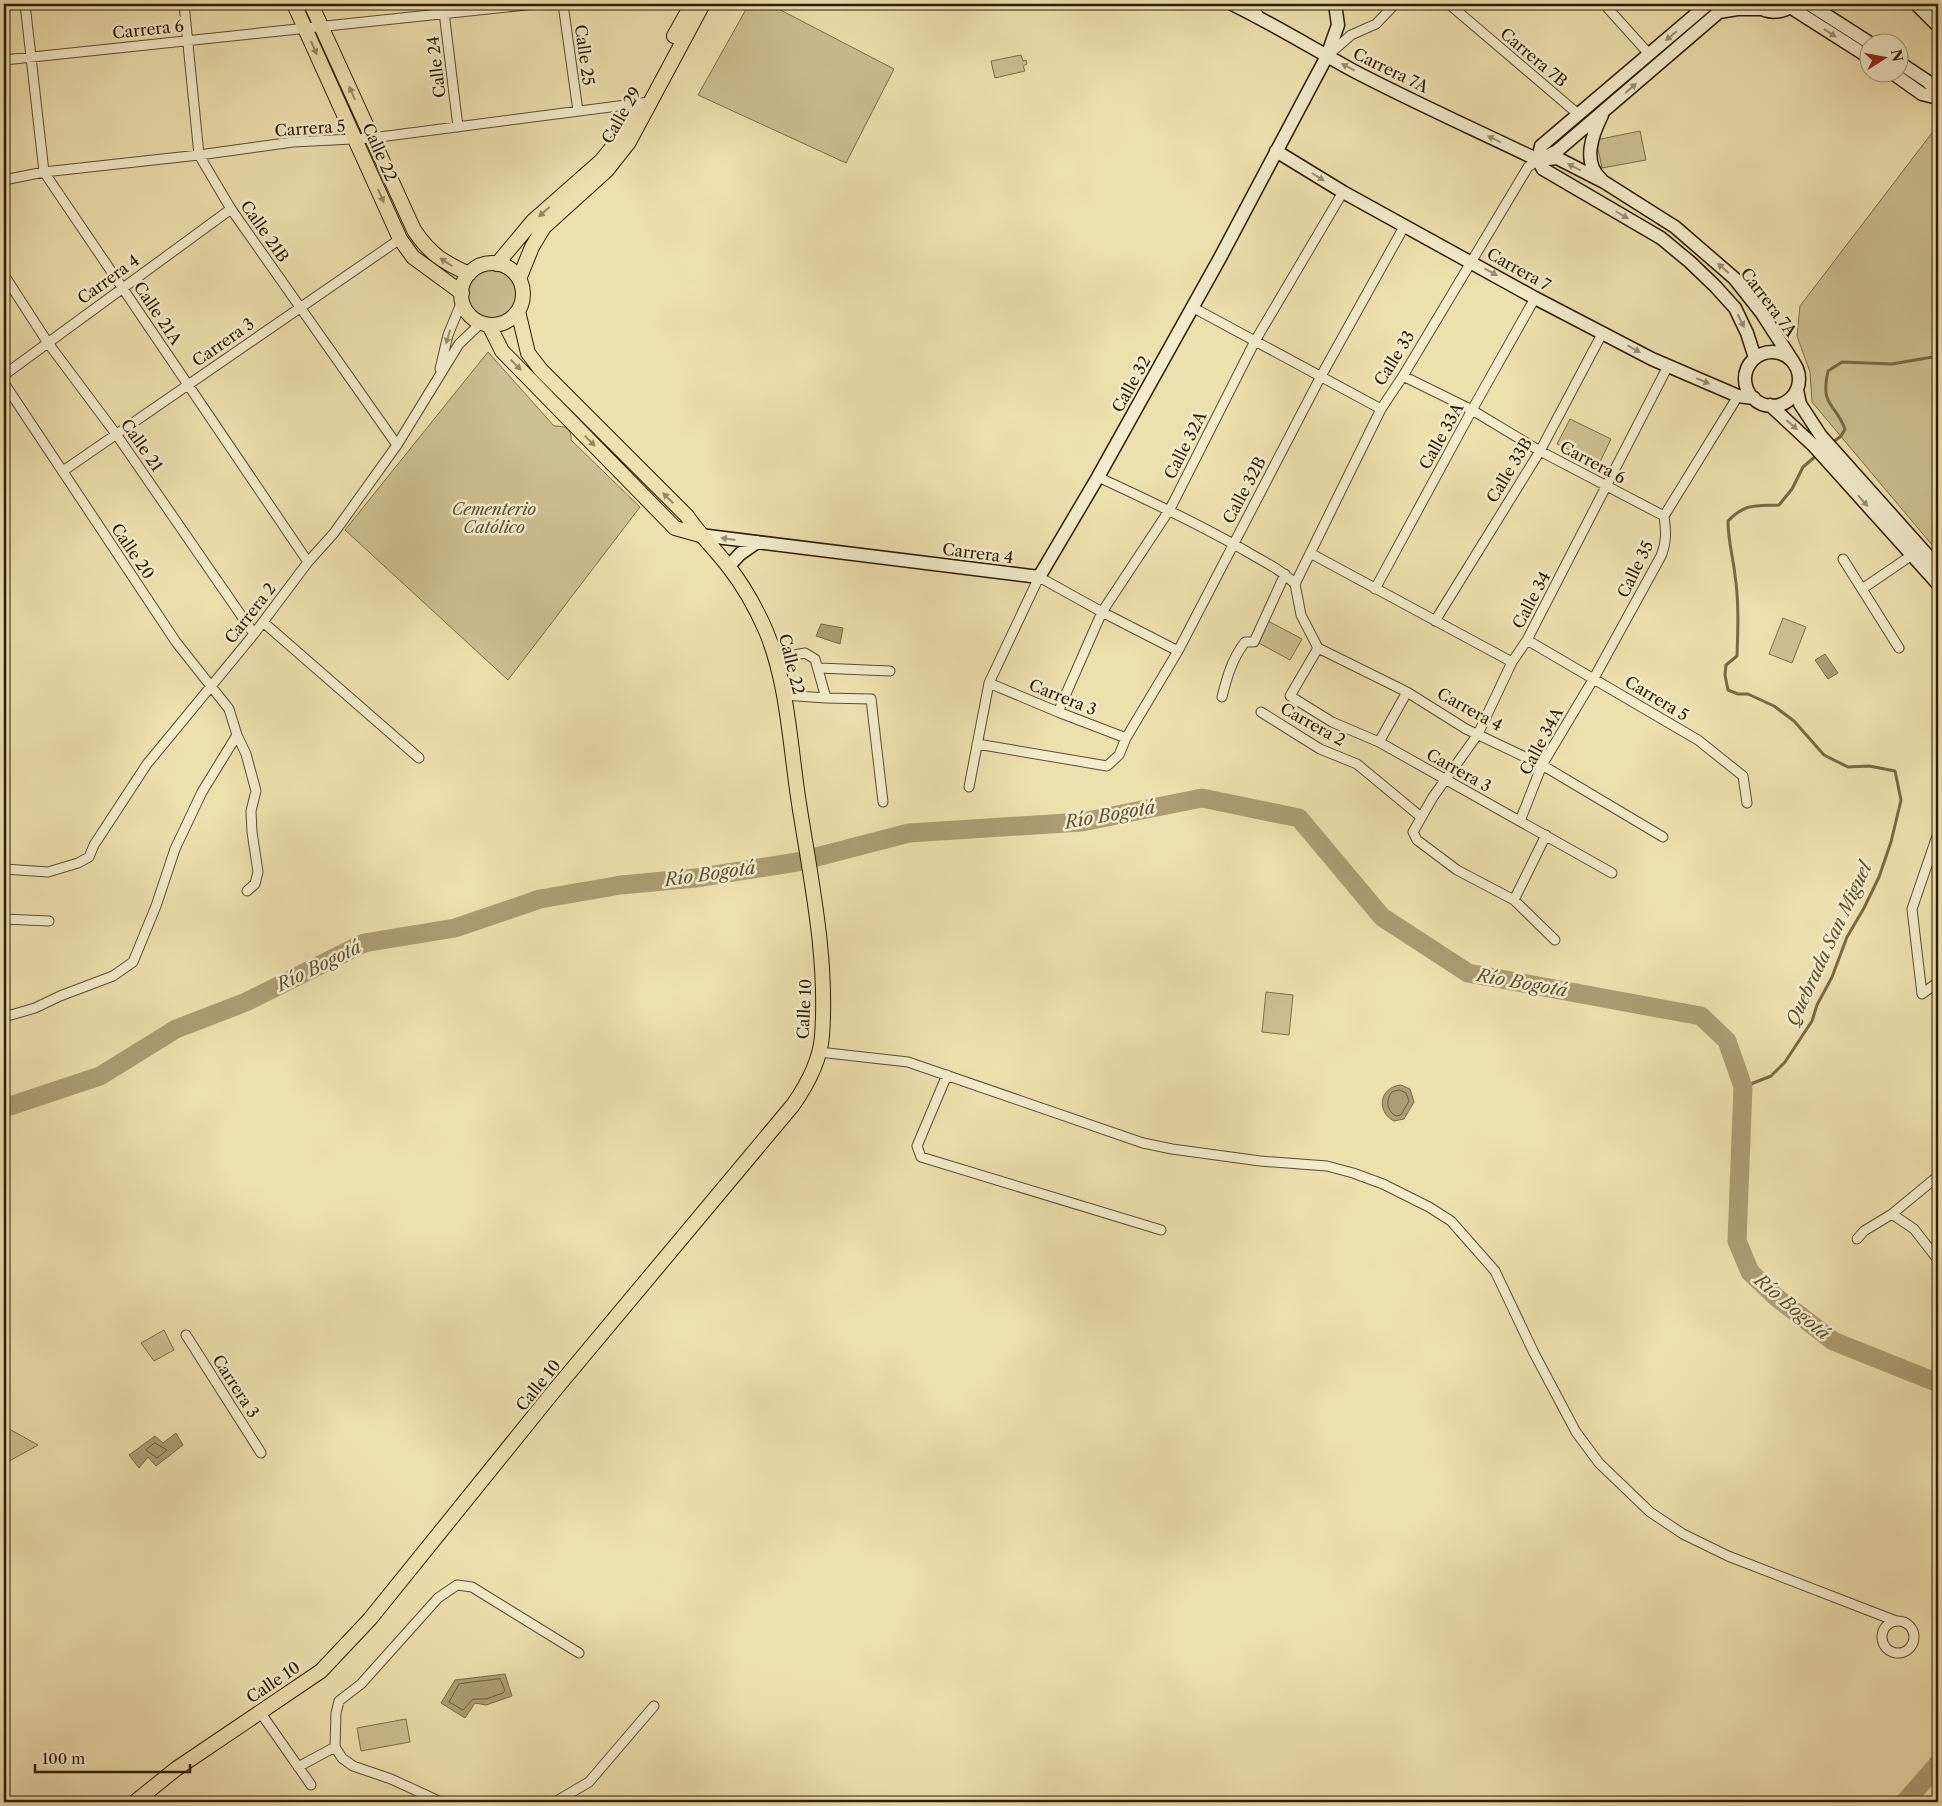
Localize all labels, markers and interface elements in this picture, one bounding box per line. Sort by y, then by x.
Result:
street label: Carrera 6 [111,15,185,43]
street label: Calle 25 [571,23,599,87]
street label: Carrera 7B [1496,23,1572,91]
one-way arrow [1823,28,1837,38]
one-way arrow [1665,30,1678,41]
north arrow [1860,32,1910,82]
street label: Calle 24 [422,35,450,99]
one-way arrow [311,41,319,55]
street label: Carrera 7A [1350,43,1433,97]
text: N [1887,48,1907,63]
one-way arrow [1341,63,1355,71]
one-way arrow [1624,82,1637,93]
street label: Calle 29 [597,83,645,147]
one-way arrow [348,86,356,100]
street label: Carrera 5 [274,116,346,140]
street label: Calle 22 [358,120,402,184]
one-way arrow [1487,134,1501,142]
one-way arrow [1567,163,1582,171]
one-way arrow [1311,172,1324,181]
one-way arrow [377,189,385,203]
street label: Calle 21B [237,196,293,266]
one-way arrow [538,206,550,218]
one-way arrow [1615,210,1628,219]
street label: Carrera 7 [1484,243,1555,295]
street label: Carrera 4 [73,250,143,308]
one-way arrow [439,258,453,267]
one-way arrow [1717,262,1729,274]
street label: Carrera 7A [1737,263,1802,341]
one-way arrow [1484,268,1497,277]
street label: Calle 21A [130,278,187,349]
street label: Carrera 3 [188,313,258,371]
one-way arrow [1738,314,1746,328]
street label: Calle 33 [1369,327,1419,389]
one-way arrow [444,329,452,344]
one-way arrow [1627,345,1641,353]
street label: Calle 32 [1107,352,1155,416]
one-way arrow [510,359,522,371]
one-way arrow [1696,377,1711,385]
street label: Calle 33A [1415,398,1468,473]
street label: Calle 32A [1159,407,1211,482]
street label: Calle 21 [117,415,167,475]
one-way arrow [1785,419,1797,431]
one-way arrow [583,434,595,446]
street label: Calle 33B [1482,434,1536,506]
street label: Carrera 6 [1557,436,1629,488]
street label: Calle 32B [1218,453,1270,527]
one-way arrow [663,492,675,504]
one-way arrow [1857,494,1869,506]
park label: Cementerio Católico [452,499,536,537]
street label: Calle 20 [107,519,159,583]
one-way arrow [720,534,736,542]
street label: Calle 35 [1613,537,1657,601]
street label: Carrera 4 [941,539,1015,567]
street label: Calle 34 [1508,568,1554,632]
street label: Carrera 2 [220,579,280,647]
street label: Calle 22 [775,632,809,696]
street label: Carrera 5 [1621,671,1693,725]
street label: Carrera 3 [1026,674,1100,720]
street label: Carrera 4 [1434,683,1506,735]
street label: Carrera 2 [1277,698,1349,750]
street label: Calle 34A [1515,703,1568,778]
street label: Carrera 3 [1423,744,1495,796]
water label: Río Bogotá [1061,796,1157,834]
water label: Río Bogotá [661,857,757,892]
water label: Quebrada San Miguel [1781,857,1878,1029]
water label: Río Bogotá [271,936,365,997]
water label: Río Bogotá [1473,964,1569,1002]
street label: Calle 10 [792,978,816,1040]
water label: Río Bogotá [1748,1268,1834,1345]
street label: Carrera 3 [208,1351,264,1421]
street label: Calle 10 [511,1355,565,1415]
street label: Calle 10 [242,1657,304,1707]
scale bar [35,1741,190,1773]
text: 100 m [42,1749,85,1768]

